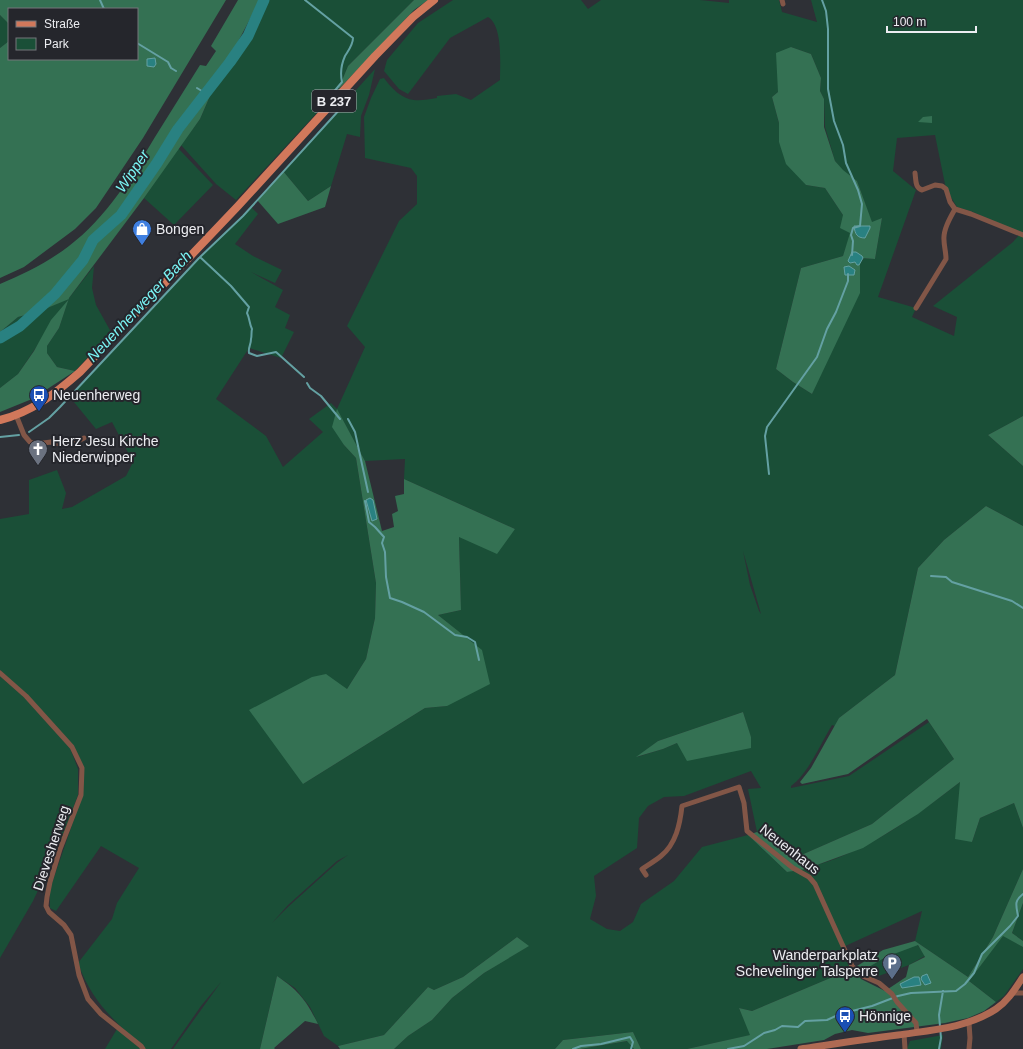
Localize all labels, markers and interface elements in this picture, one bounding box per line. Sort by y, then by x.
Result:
legend [8,8,138,60]
scale bar [887,8,976,34]
text: 100 m [893,15,926,29]
text: Straße [44,17,80,31]
text: Park [44,37,70,51]
road number: B 237 [312,90,356,112]
water label: Wipper [112,146,153,195]
shop icon: Bongen [131,218,153,246]
place label: Bongen [156,221,204,237]
water label: Neuenherweger Bach [83,247,195,365]
bus stop icon: Neuenherweg [28,384,50,412]
place label: Neuenherweg [53,387,140,403]
place label: Herz Jesu Kirche Niederwipper [52,433,159,465]
church icon: Herz Jesu Kirche Niederwipper [27,438,49,466]
street label: Dievesherweg [30,803,72,893]
street label: Neuenhaus [757,821,823,877]
place label: Wanderparkplatz Schevelinger Talsperre [736,947,878,979]
parking icon: Wanderparkplatz Schevelinger Talsperre [881,952,903,980]
bus stop icon: Hönnige [834,1005,856,1033]
place label: Hönnige [859,1008,911,1024]

